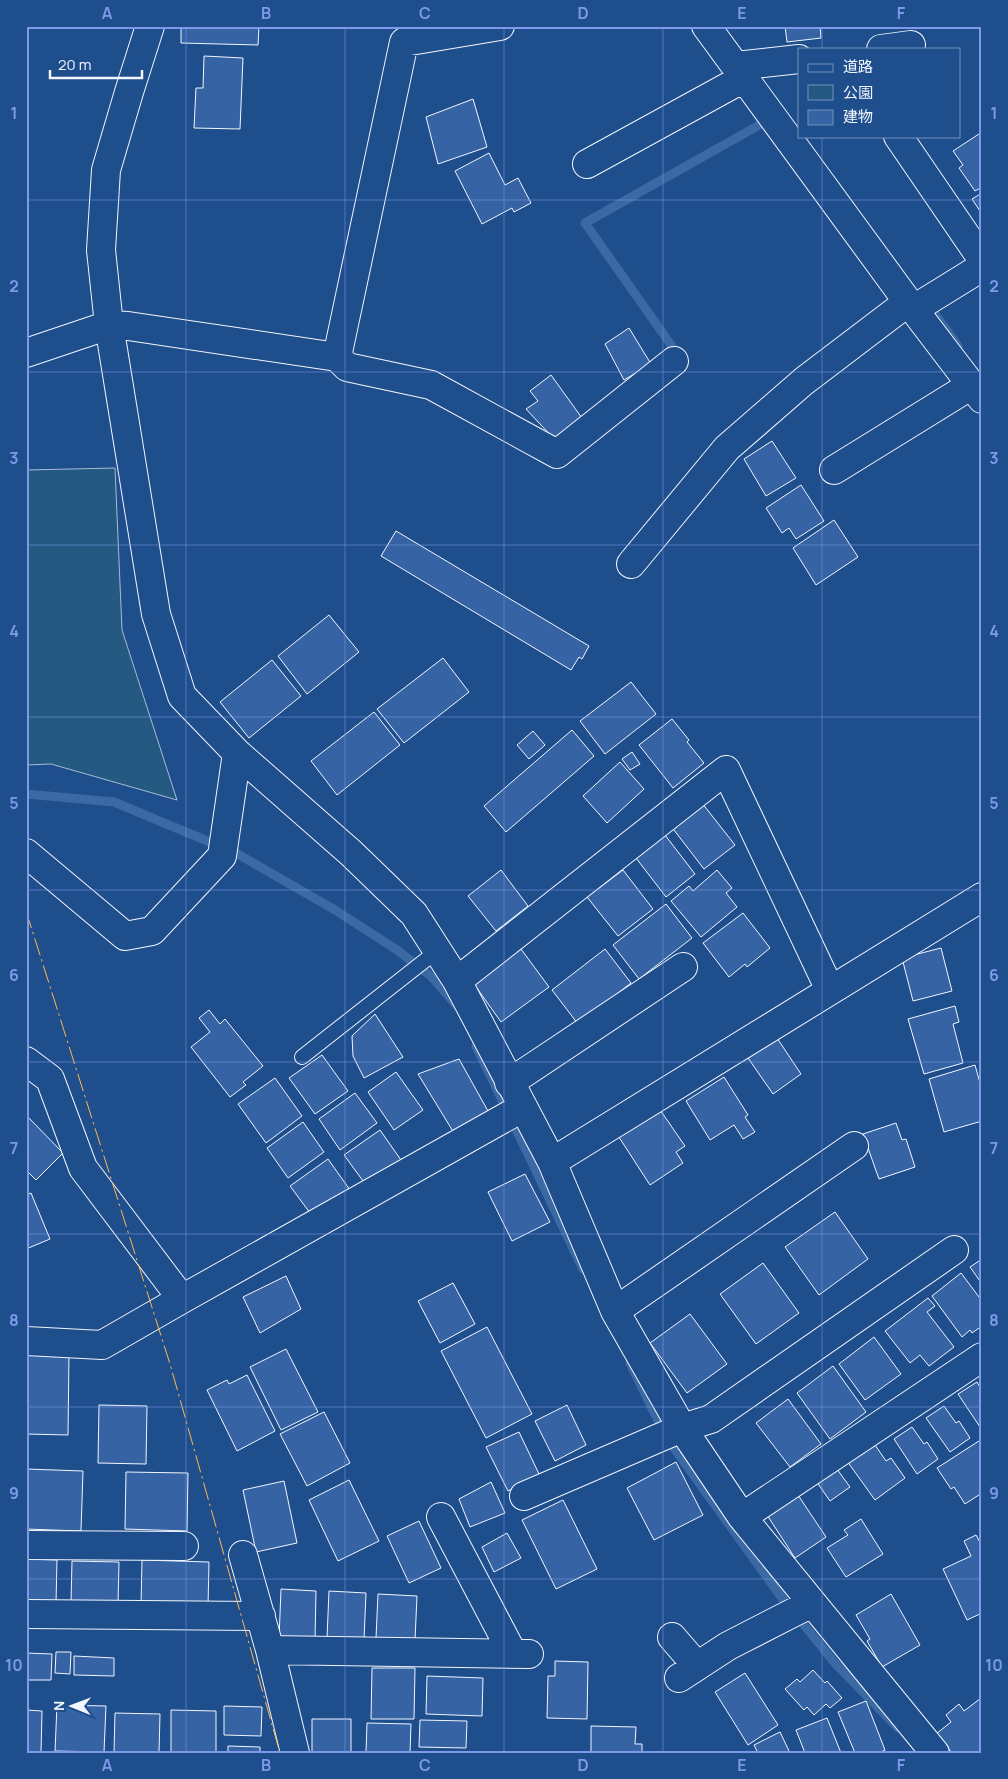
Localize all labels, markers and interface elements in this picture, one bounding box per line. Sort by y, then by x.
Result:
text: A [102,2,113,24]
text: B [261,2,271,24]
text: C [419,2,431,24]
text: D [577,2,589,24]
text: E [737,2,747,24]
text: F [897,2,906,24]
scale bar [50,48,142,80]
legend [798,48,960,138]
text: 20 m [58,54,91,75]
text: 道路 [843,56,873,77]
text: 公園 [843,82,873,103]
text: 1 [10,102,18,124]
text: 1 [990,102,998,124]
text: 建物 [843,106,873,127]
text: 2 [9,275,19,297]
text: 2 [989,275,999,297]
text: 3 [9,447,19,469]
text: 3 [989,447,999,469]
text: 4 [9,620,19,642]
text: 4 [989,620,999,642]
text: 5 [9,792,19,814]
text: 5 [989,792,999,814]
text: 6 [9,964,19,986]
text: 6 [989,964,999,986]
text: 7 [10,1137,18,1159]
text: 7 [990,1137,998,1159]
text: 8 [9,1309,19,1331]
text: 8 [989,1309,999,1331]
text: 9 [9,1482,19,1504]
text: 9 [989,1482,999,1504]
text: 10 [5,1654,23,1676]
text: 10 [985,1654,1003,1676]
north arrow [48,1682,98,1732]
text: N [49,1701,68,1711]
text: A [102,1754,113,1776]
text: B [261,1754,271,1776]
text: C [419,1754,431,1776]
text: D [577,1754,589,1776]
text: E [737,1754,747,1776]
text: F [897,1754,906,1776]

